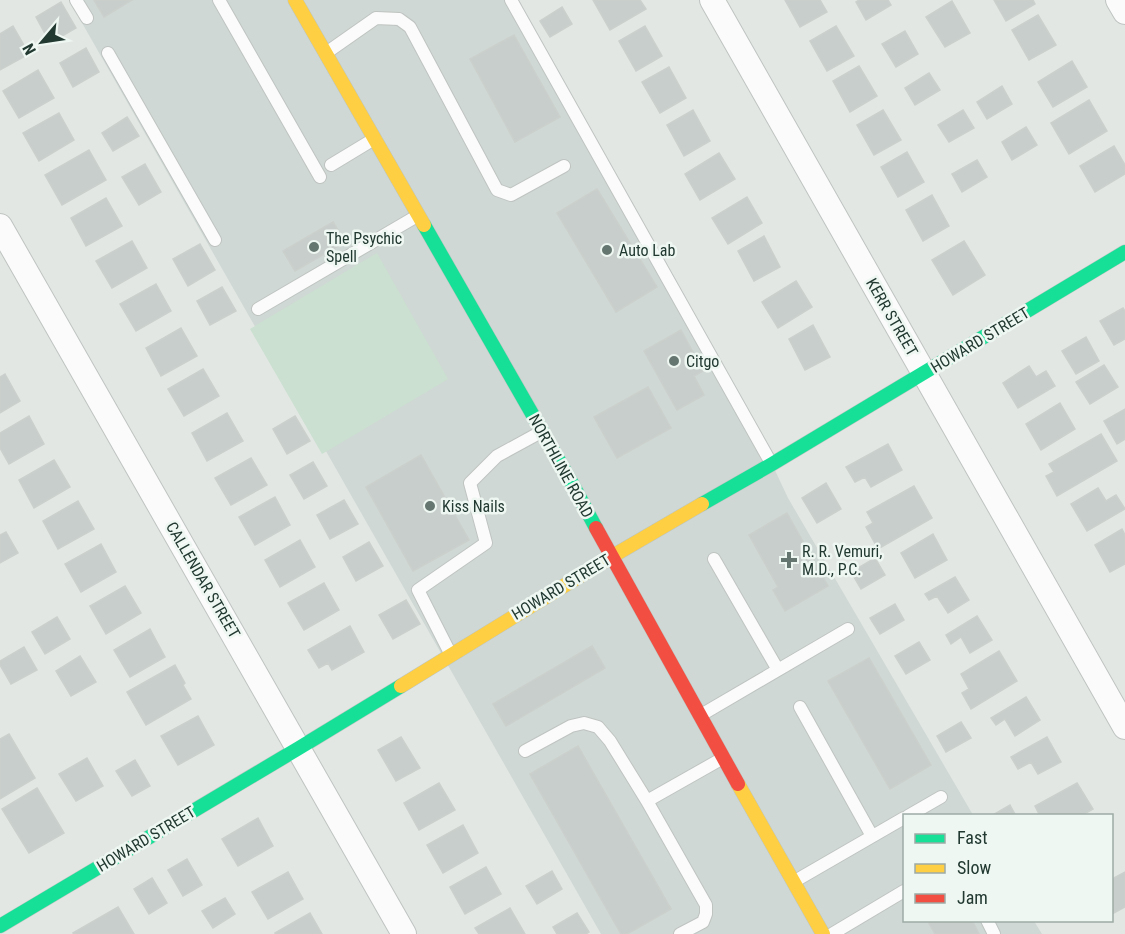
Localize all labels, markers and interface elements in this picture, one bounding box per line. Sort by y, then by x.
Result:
north arrow [12,12,72,72]
text: N [19,40,40,58]
place label: The Psychic Spell [326,229,402,266]
marker: The Psychic Spell [307,240,321,254]
place label: Auto Lab [619,241,675,260]
marker: Auto Lab [600,243,614,257]
street label: KERR STREET [862,275,922,359]
street label: HOWARD STREET [927,303,1033,377]
place label: Citgo [686,352,719,371]
marker: Citgo [667,354,681,368]
street label: NORTHLINE ROAD [525,411,597,521]
place label: Kiss Nails [442,497,505,516]
marker: Kiss Nails [423,499,437,513]
street label: CALLENDAR STREET [162,518,244,642]
place label: R. R. Vemuri, M.D., P.C. [802,542,882,579]
street label: HOWARD STREET [508,550,614,624]
marker: R. R. Vemuri, M.D., P.C. [780,551,798,569]
street label: HOWARD STREET [93,802,199,876]
legend [903,814,1113,922]
text: Fast [957,827,988,848]
text: Slow [957,857,992,878]
text: Jam [957,887,988,908]

